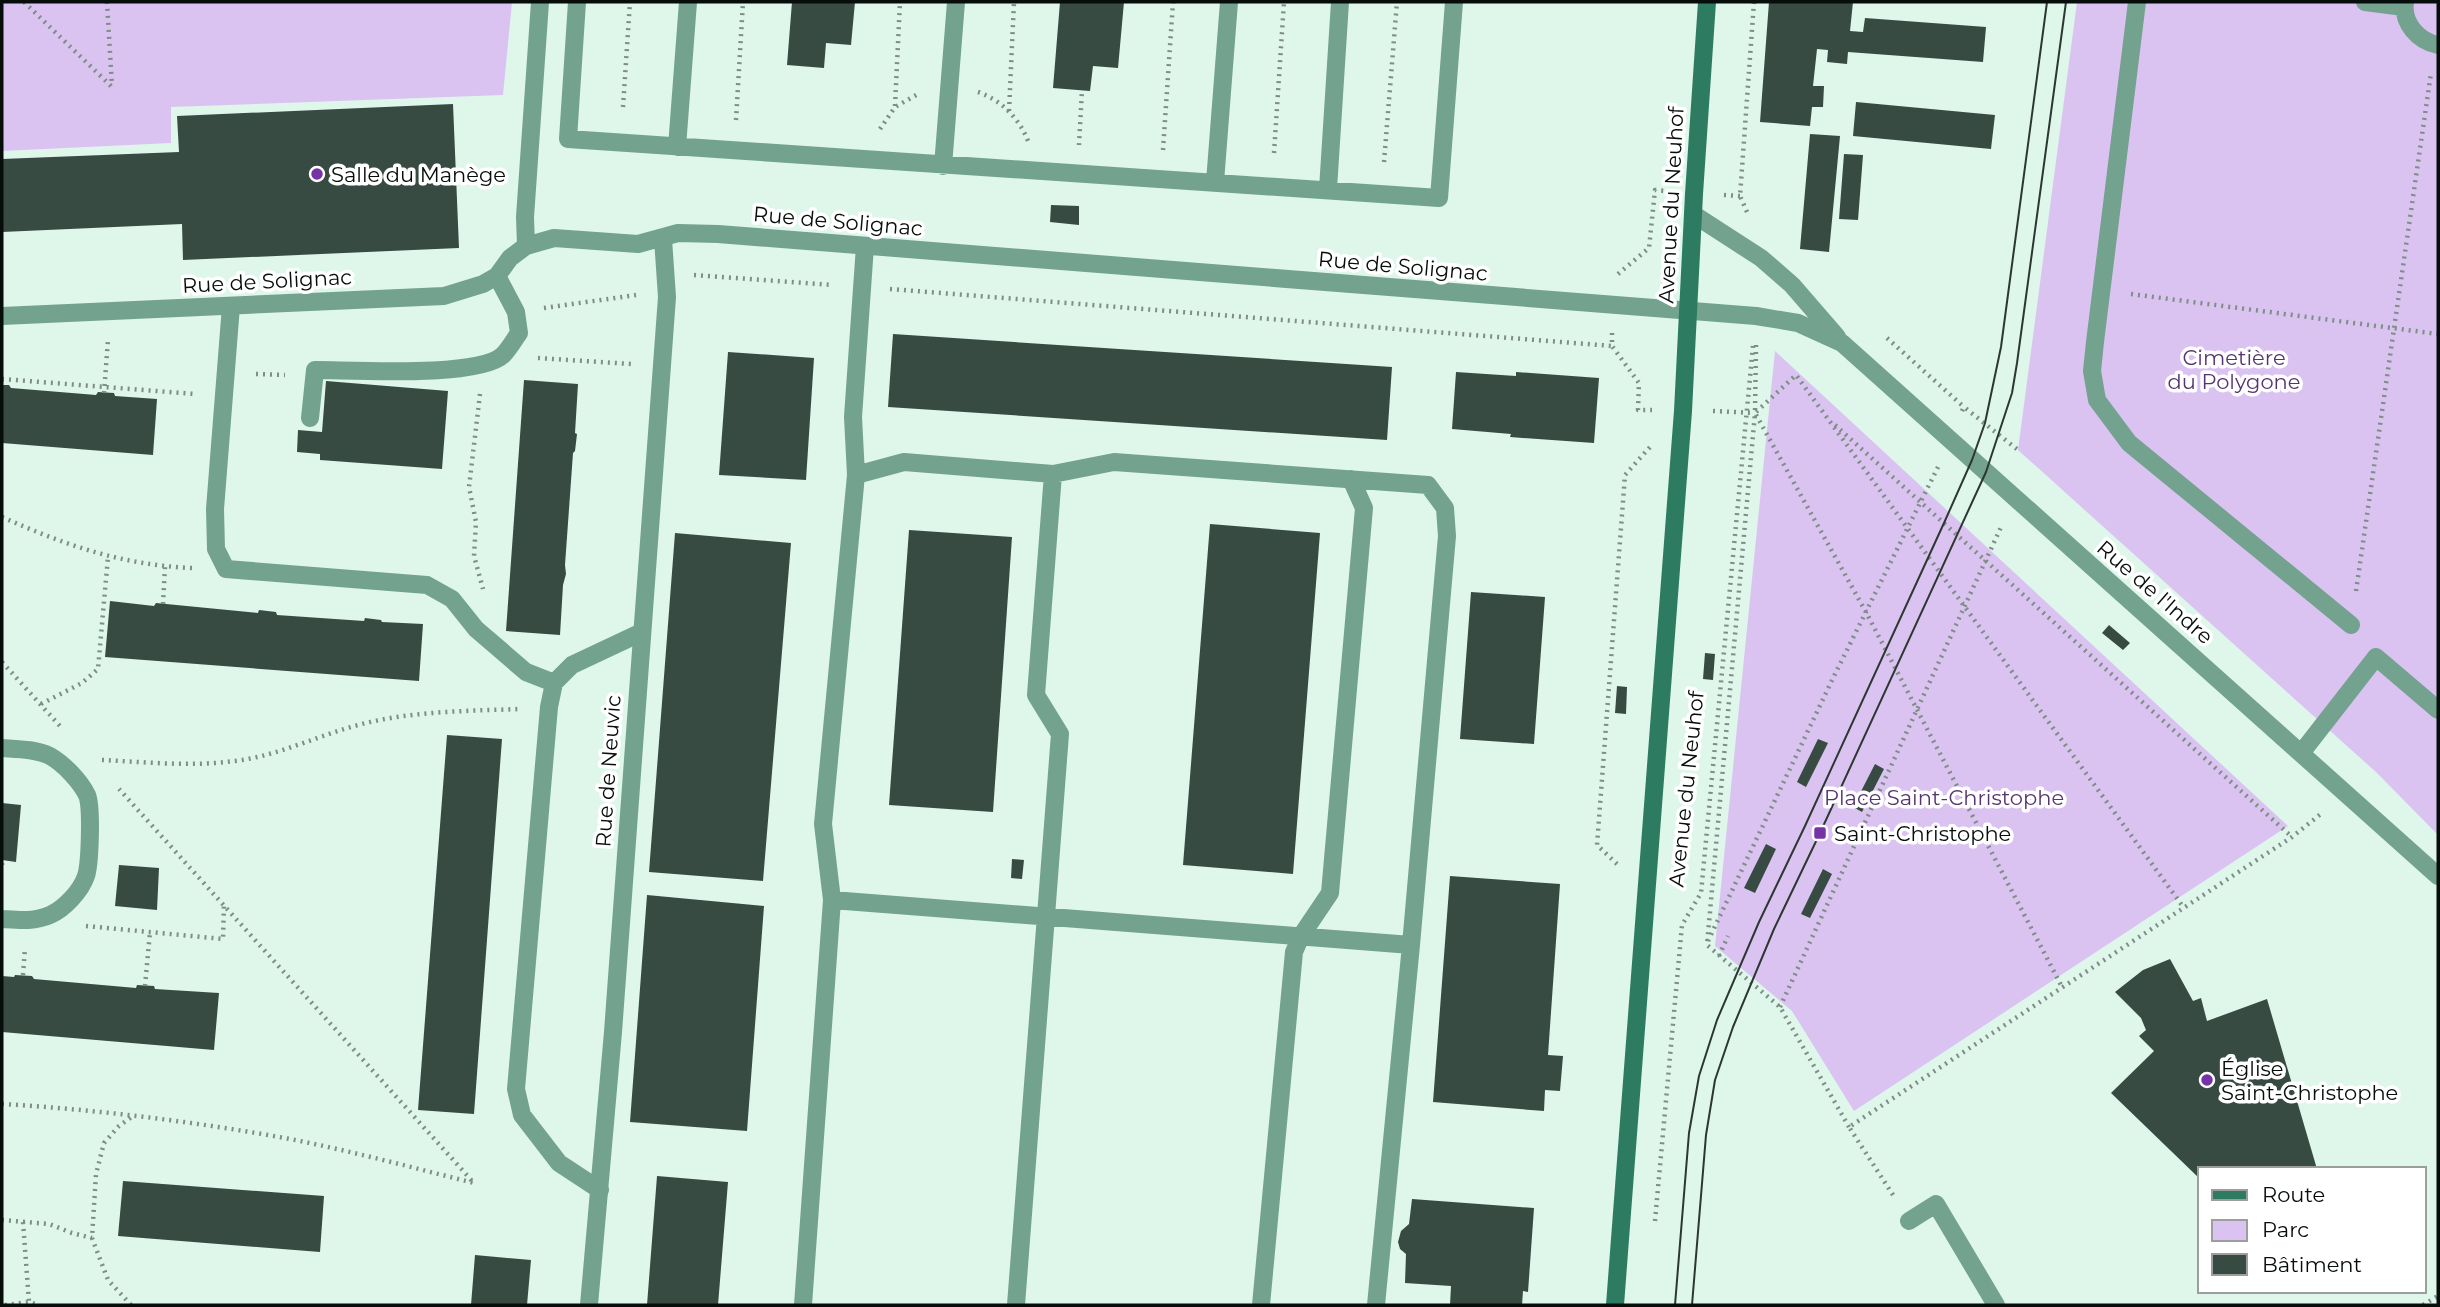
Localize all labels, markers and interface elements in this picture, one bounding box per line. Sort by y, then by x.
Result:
street label: Avenue du Neuhof [1653,105,1689,304]
place label: Salle du Manège [331,162,506,187]
marker: Salle du Manège [309,166,325,182]
street label: Rue de Solignac [752,201,924,241]
street label: Rue de Solignac [1317,246,1489,286]
street label: Rue de Solignac [181,264,353,298]
park label: Cimetière du Polygone [2168,345,2300,394]
street label: Rue de l'Indre [2092,535,2218,649]
street label: Avenue du Neuhof [1663,689,1709,888]
street label: Rue de Neuvic [590,694,626,848]
park label: Place Saint-Christophe [1824,785,2064,810]
place label: Saint-Christophe [1834,821,2011,846]
marker: Saint-Christophe [1812,825,1828,841]
place label: Église Saint-Christophe [2221,1056,2398,1105]
marker: Église Saint-Christophe [2199,1072,2215,1088]
legend [2198,1167,2426,1293]
text: Route [2262,1182,2325,1207]
text: Parc [2262,1217,2309,1242]
text: Bâtiment [2262,1252,2362,1277]

